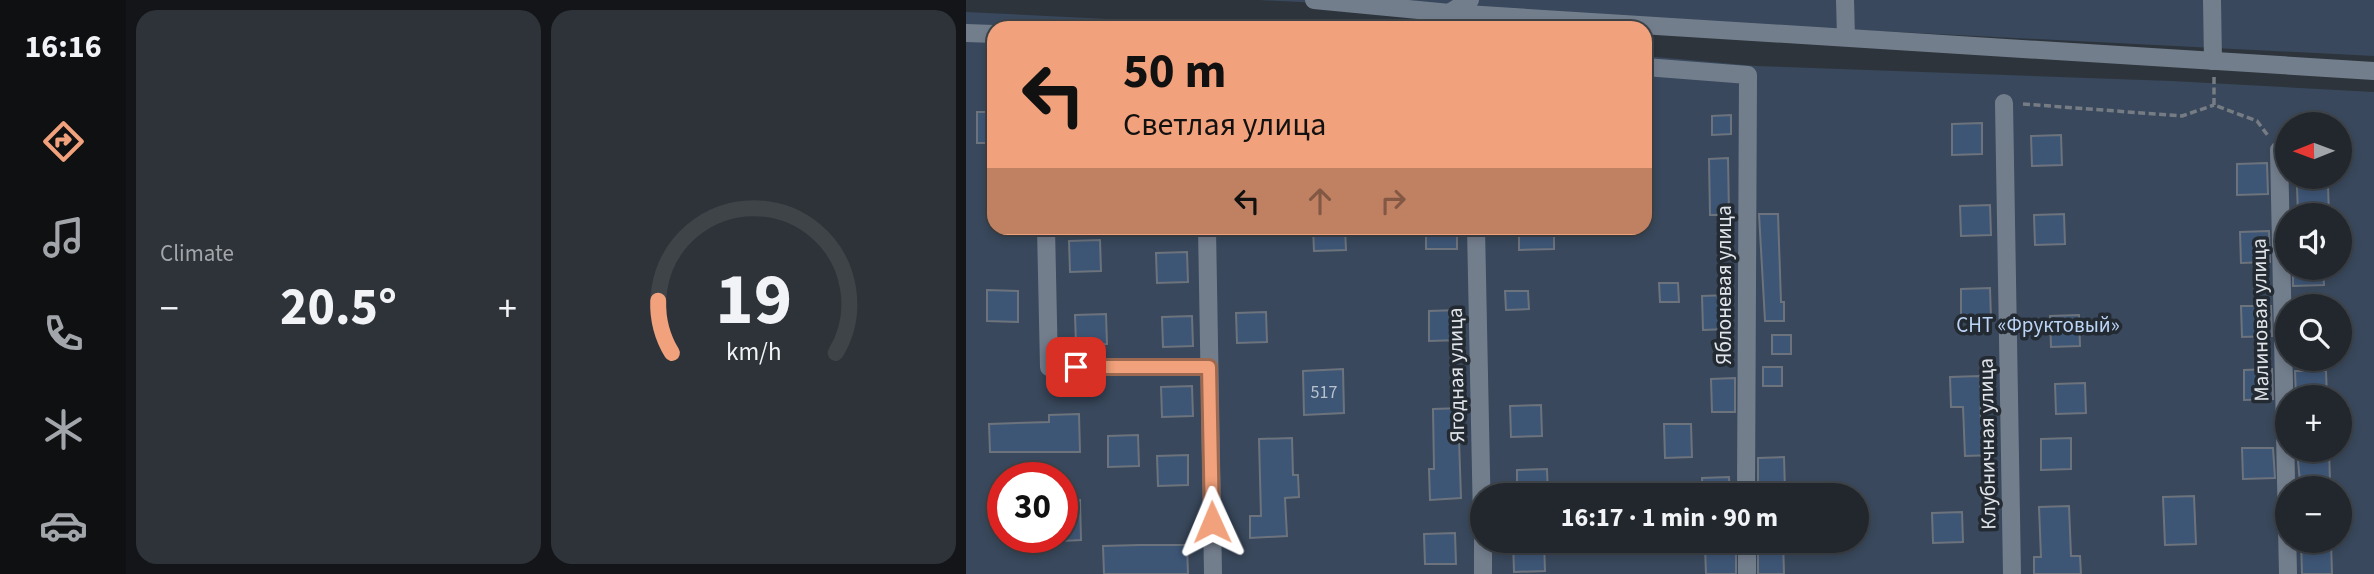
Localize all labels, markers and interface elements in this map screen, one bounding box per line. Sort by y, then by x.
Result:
text: 16:16 [24,24,102,70]
text: 50 m [1123,37,1227,107]
icon: left [1008,49,1099,140]
text: Светлая улица [1123,102,1326,148]
north arrow [2275,112,2352,189]
map controls [2275,112,2352,553]
icon: directions [39,117,88,166]
icon: left [1228,182,1266,220]
icon: ahead [1301,182,1339,220]
icon: right [1374,182,1412,220]
button: sound [2275,203,2352,280]
street label: Яблоневая улица [1709,205,1739,365]
icon: music [39,213,88,262]
text: Climate [160,237,234,270]
street label: Малиновая улица [2244,238,2276,402]
text: 19 [715,248,792,352]
text: 20.5° [280,271,397,345]
text: − [160,282,179,336]
text: + [498,282,517,336]
button: search [2275,294,2352,371]
street label: Ягодная улица [1440,307,1472,443]
icon: phone [39,309,88,358]
park label: СНТ «Фруктовый» [1956,310,2120,340]
text: km/h [726,334,781,370]
pin [1046,337,1106,397]
icon: arrive [1057,348,1095,386]
street label: Клубничная улица [1971,358,2003,530]
house number: 517 [1311,380,1337,405]
button: + [2275,385,2352,462]
icon: climate [39,405,88,454]
speed limit sign: 30 [987,462,1078,553]
button: − [2275,476,2352,553]
position arrow [1175,485,1249,559]
text: 16:17 · 1 min · 90 m [1561,499,1778,536]
icon: car [39,501,88,550]

